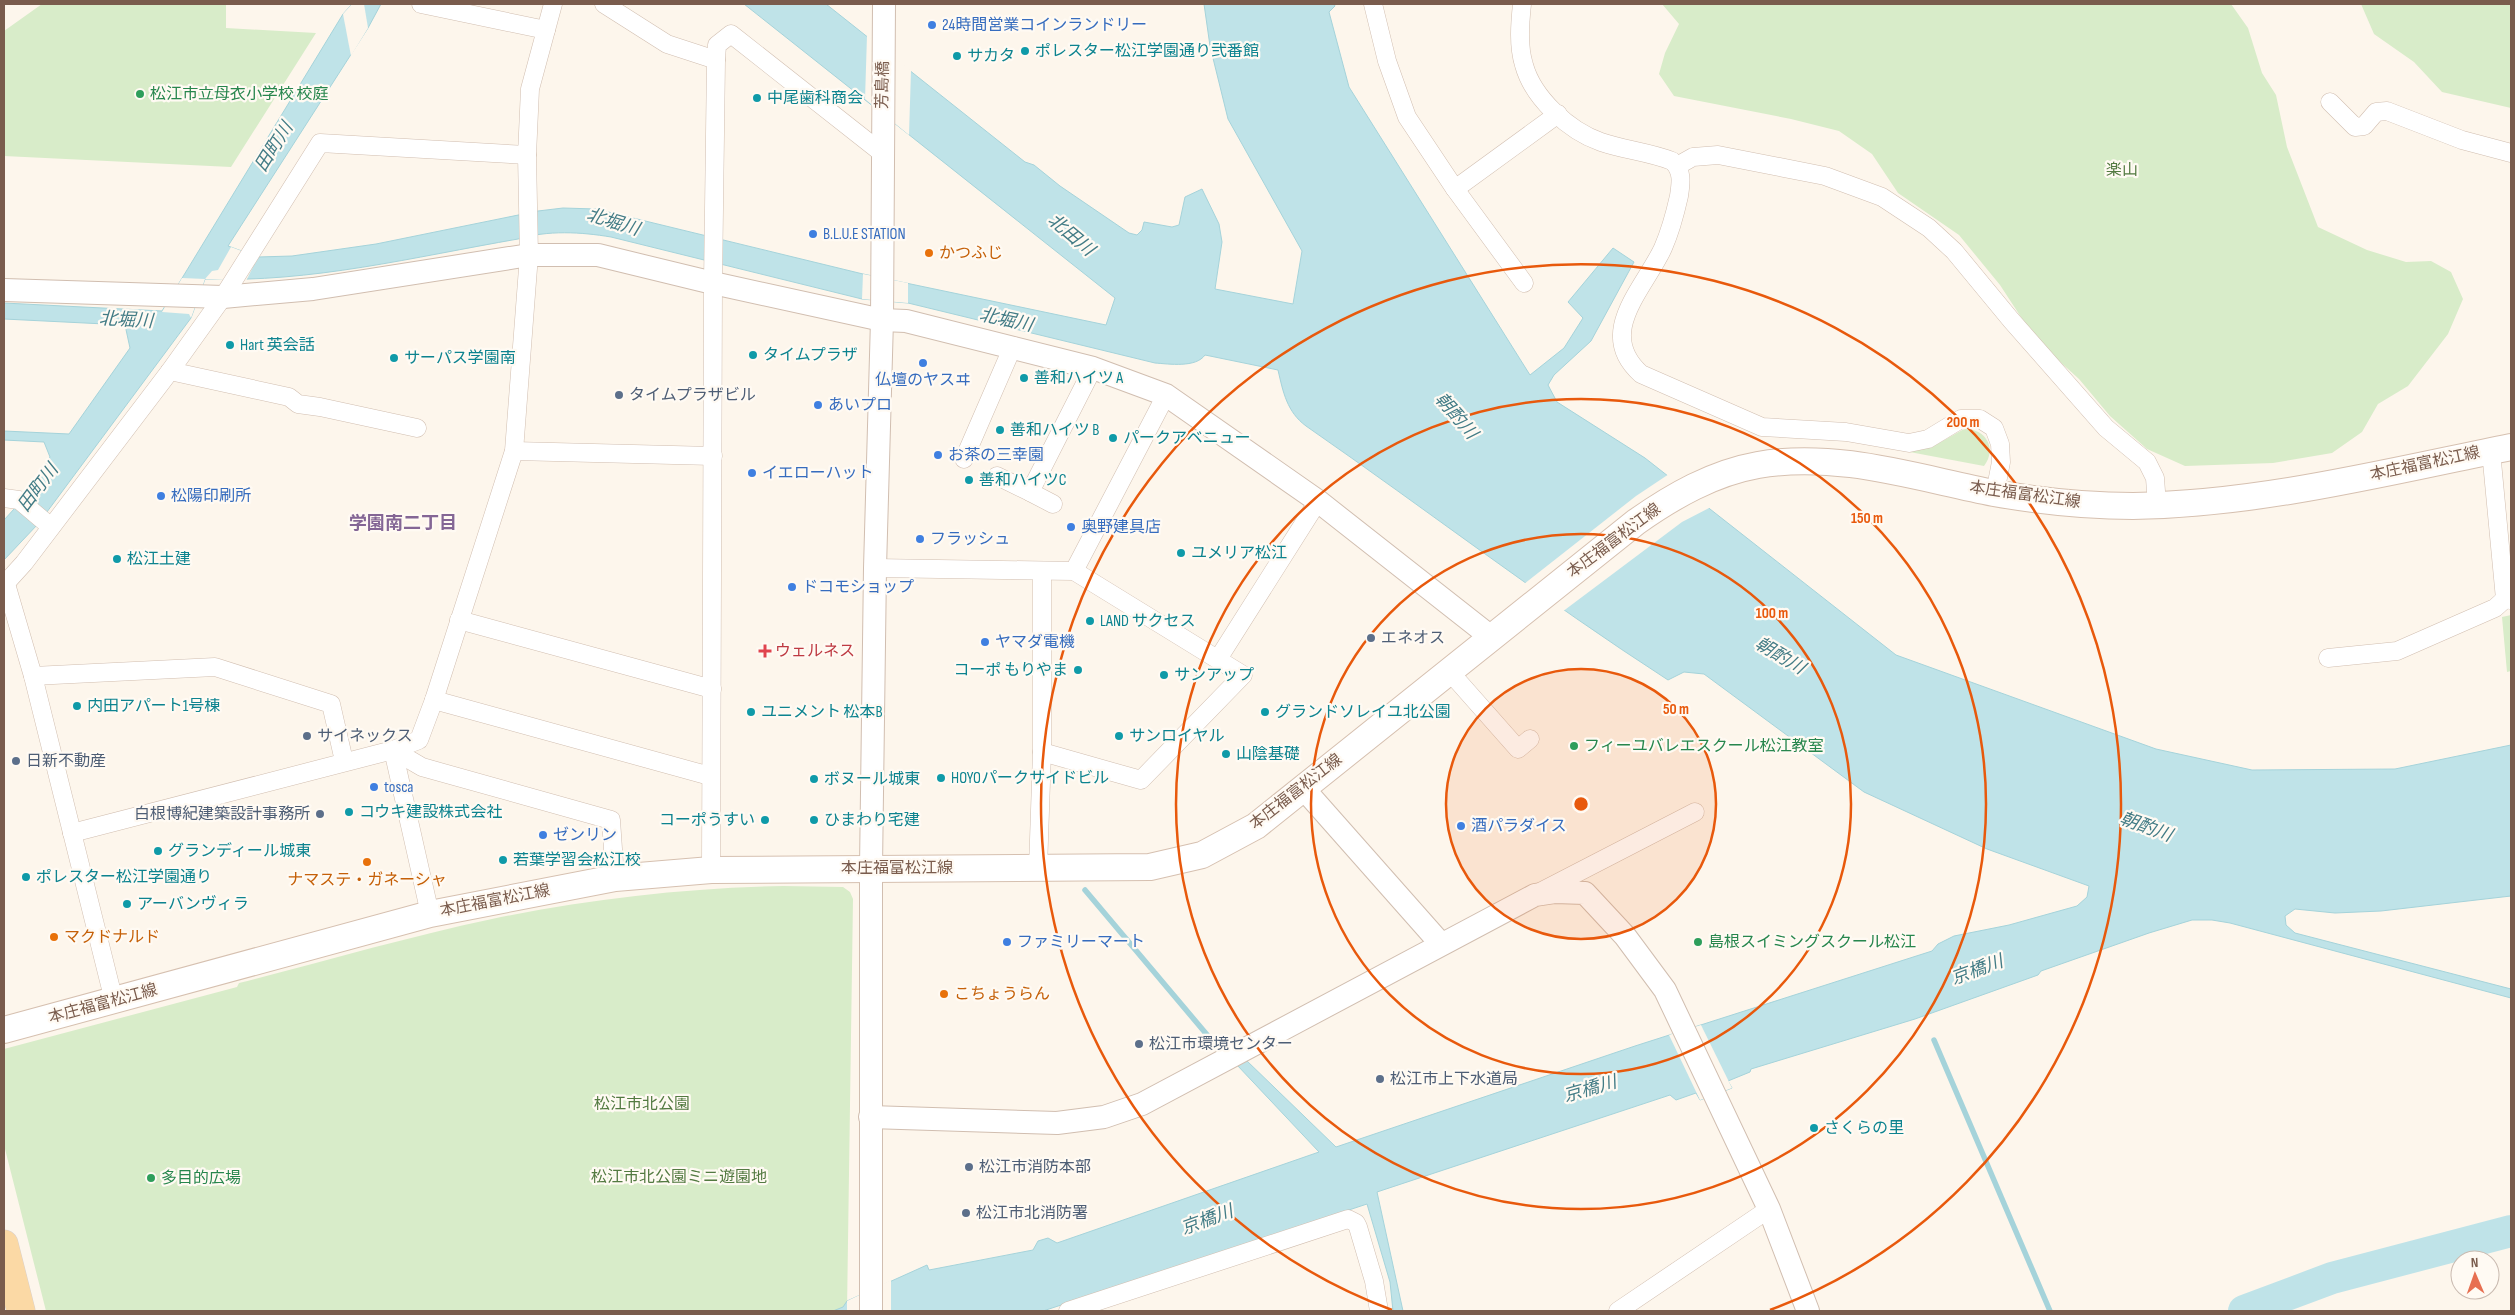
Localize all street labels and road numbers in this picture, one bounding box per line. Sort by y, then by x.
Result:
street label: 芳島橋 [873,61,893,109]
street label: 本庄福富松江線 [2368,443,2482,485]
street label: 本庄福富松江線 [1968,478,2082,512]
street label: 本庄福富松江線 [1564,500,1664,582]
street label: 本庄福富松江線 [1246,750,1346,834]
street label: 本庄福富松江線 [841,859,953,878]
street label: 本庄福富松江線 [438,881,552,921]
street label: 本庄福富松江線 [46,980,160,1028]

